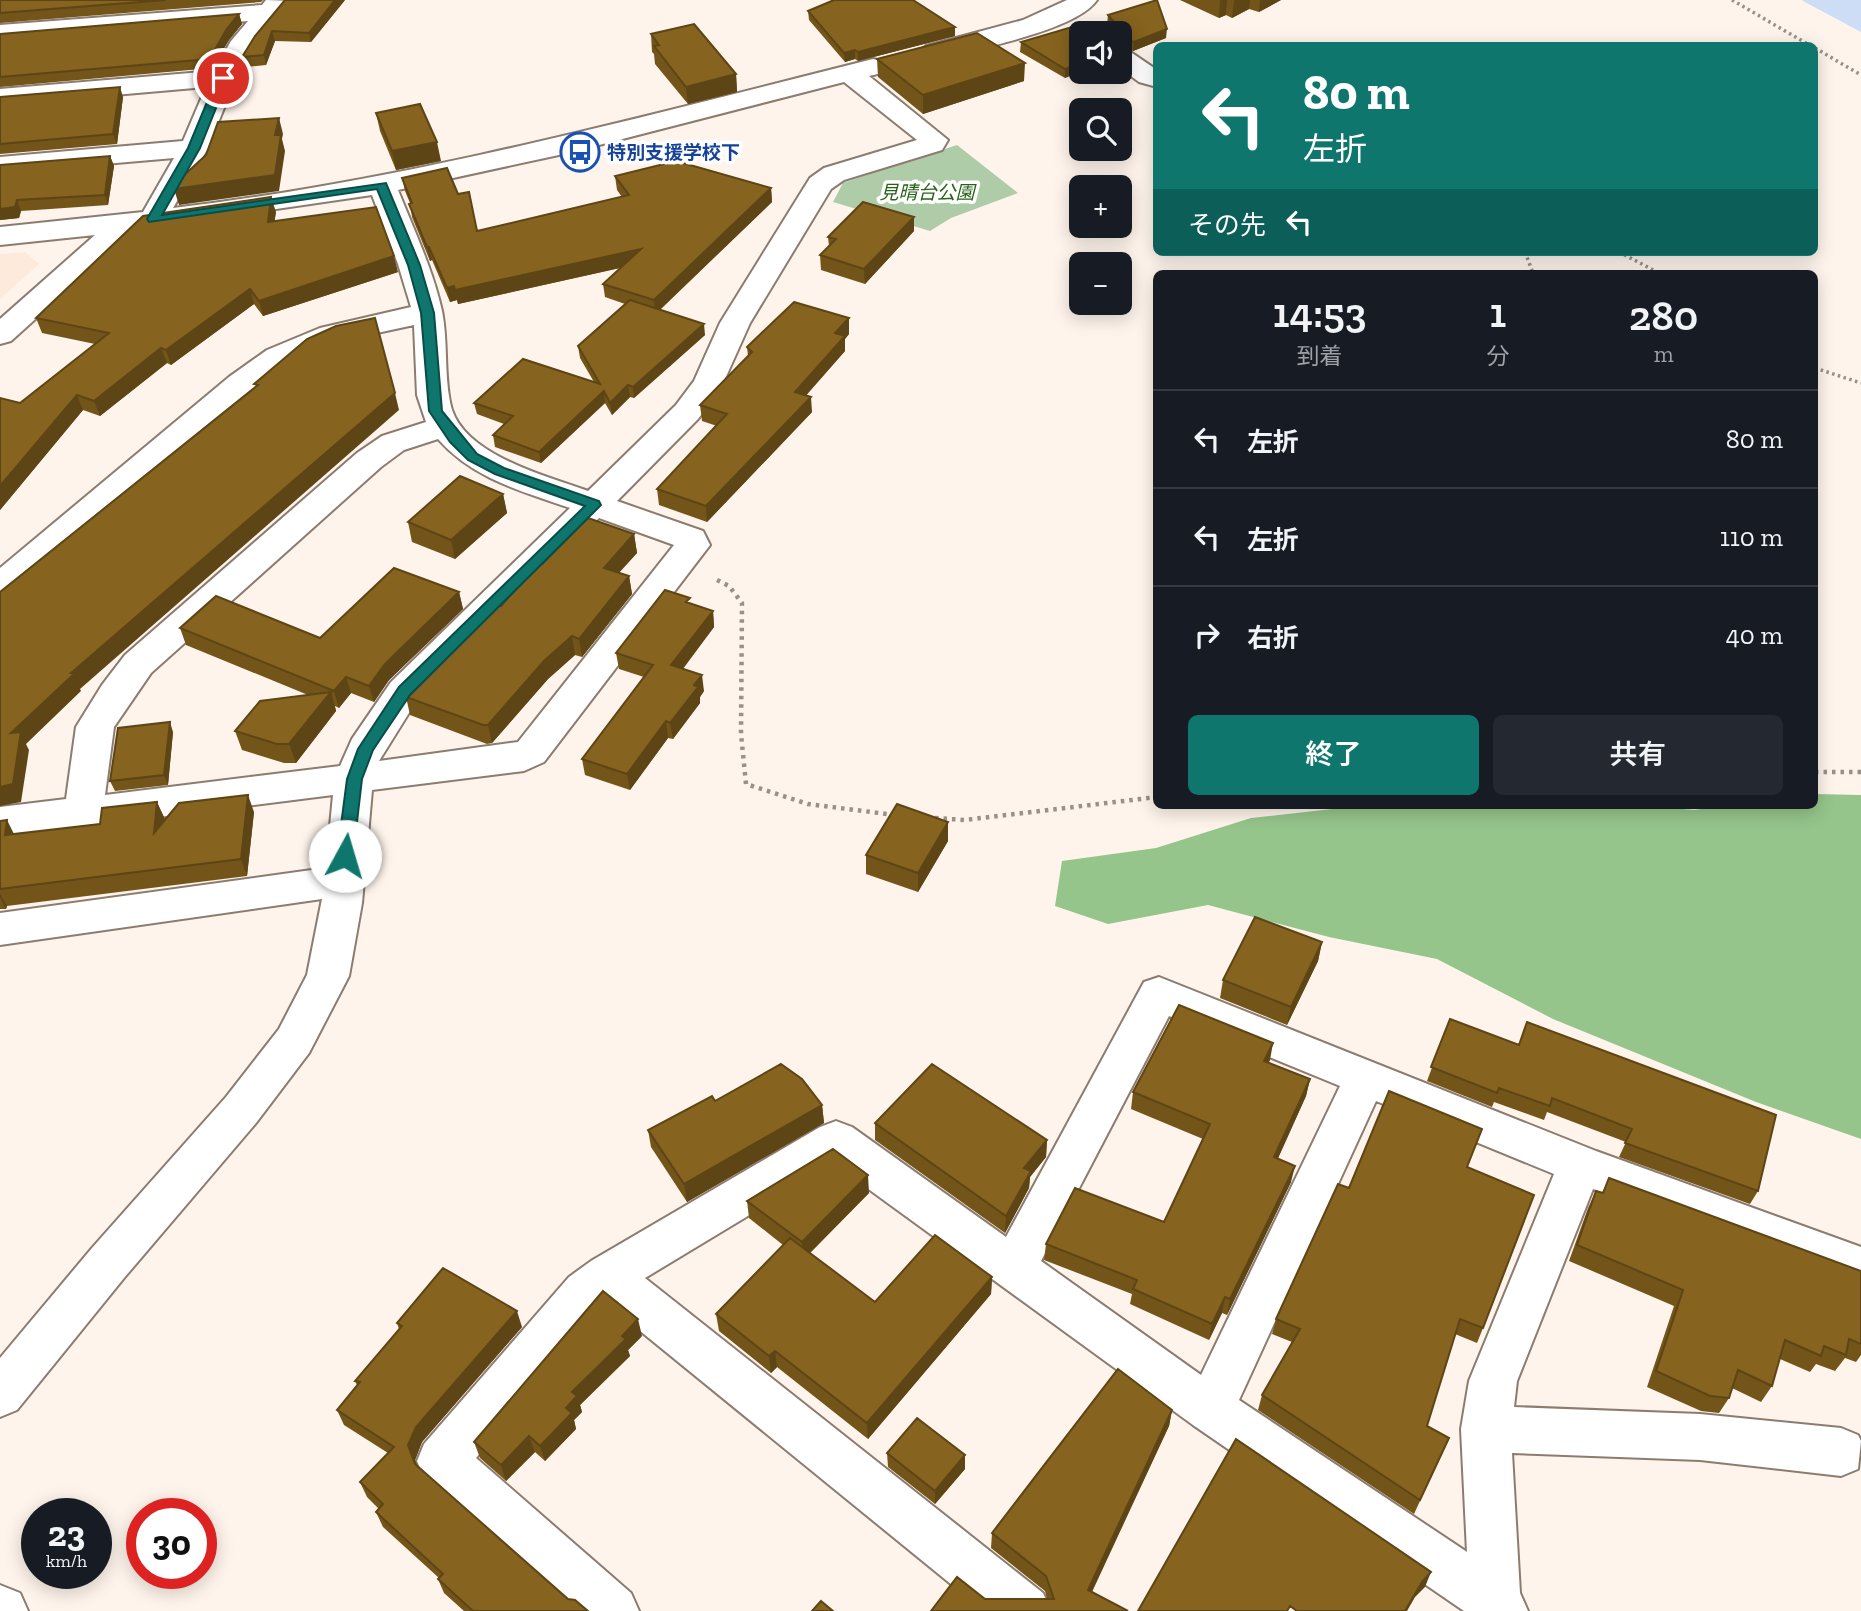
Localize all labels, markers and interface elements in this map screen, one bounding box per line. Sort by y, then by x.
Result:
map controls [1069,21,1132,315]
button: sound [1069,21,1132,84]
pin [193,48,253,108]
icon: arrive [204,59,242,97]
text: 80 m [1303,63,1410,122]
icon: left [1188,70,1279,161]
button: search [1069,98,1132,161]
text: 左折 [1303,130,1367,168]
bus stop icon: 特別支援学校下 [559,131,601,173]
place label: 特別支援学校下 [607,141,740,164]
button: + [1069,175,1132,238]
park label: 見晴台公園 [879,181,977,204]
icon: left [1280,203,1318,241]
text: その先 [1188,209,1266,241]
button: − [1069,252,1132,315]
text: 14:53 [1273,287,1366,338]
text: 1 [1489,287,1506,338]
text: 280 [1629,290,1698,341]
text: m [1654,340,1674,368]
text: 到着 [1297,342,1343,370]
text: 分 [1486,342,1509,370]
icon: left [1188,420,1226,458]
text: 80 m [1726,423,1783,455]
text: 左折 [1247,426,1299,458]
icon: left [1188,518,1226,556]
text: 110 m [1720,521,1783,553]
text: 左折 [1247,524,1299,556]
icon: right [1188,616,1226,654]
text: 40 m [1726,619,1783,651]
text: 右折 [1247,622,1299,654]
button: 終了 [1188,715,1479,795]
button: 共有 [1493,715,1783,795]
position arrow [308,819,382,893]
speed limit sign: 30 [126,1498,217,1589]
text: 23 [48,1513,85,1555]
text: km/h [46,1550,87,1572]

